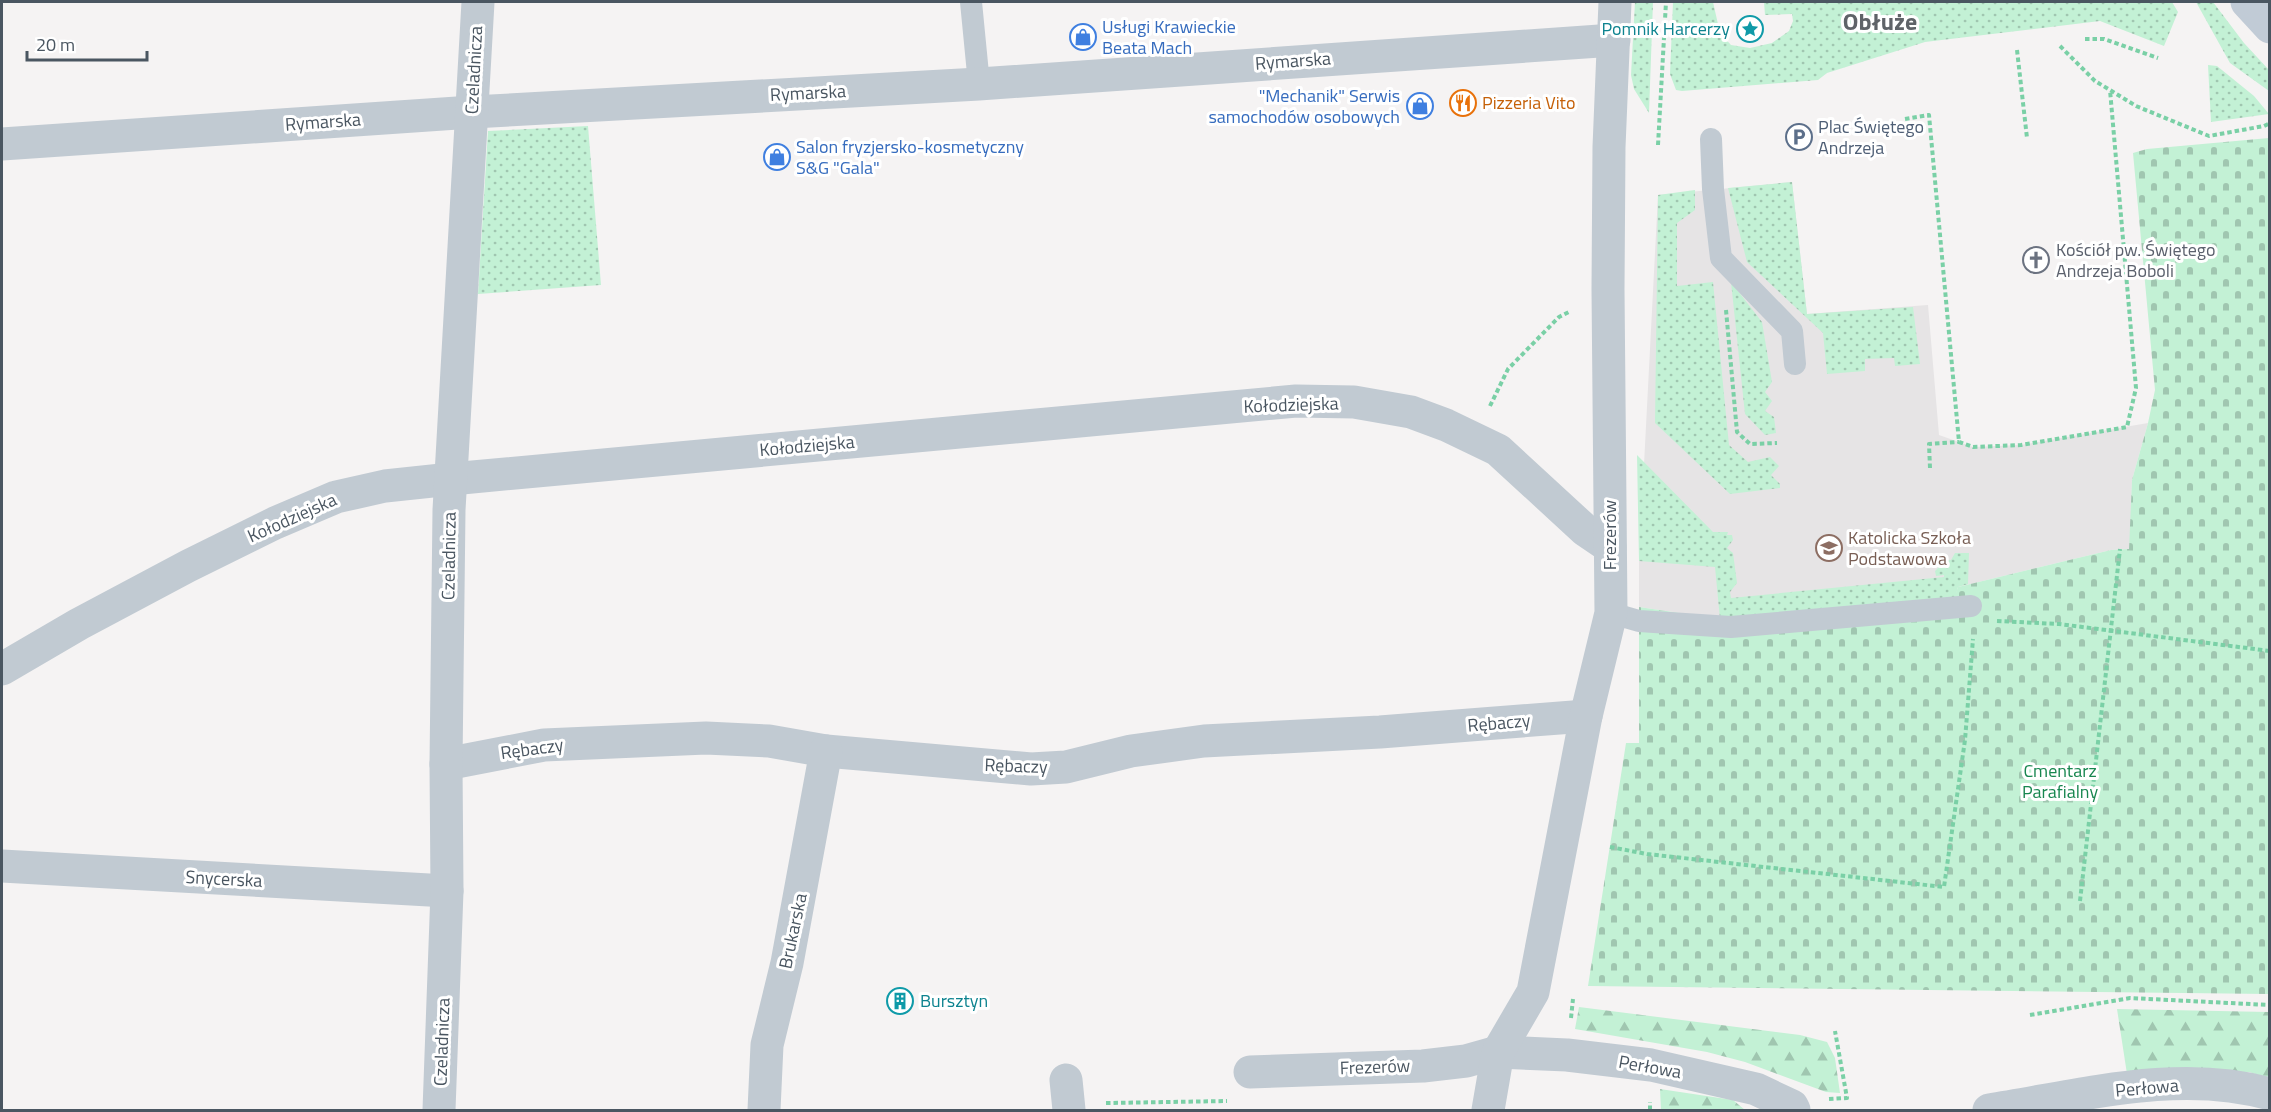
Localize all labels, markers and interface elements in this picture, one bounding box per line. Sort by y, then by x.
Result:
district label: Obłuże [1843,3,1917,39]
place label: Usługi Krawieckie Beata Mach [1102,13,1236,61]
place icon: Pomnik Harcerzy [1735,14,1765,44]
place label: Pomnik Harcerzy [1601,15,1730,42]
shop icon: Usługi Krawieckie Beata Mach [1068,22,1098,52]
scale bar [27,24,147,62]
street label: Czeladnicza [458,25,489,115]
text: 20 m [36,31,75,58]
street label: Rymarska [1254,44,1332,77]
street label: Rymarska [769,77,847,108]
place label: "Mechanik" Serwis samochodów osobowych [1208,82,1400,130]
restaurant icon: Pizzeria Vito [1448,88,1478,118]
place label: Pizzeria Vito [1482,89,1575,116]
shop icon: "Mechanik" Serwis samochodów osobowych [1405,91,1435,121]
street label: Rymarska [284,105,362,138]
place label: Plac Świętego Andrzeja [1818,113,1924,161]
parking icon: Plac Świętego Andrzeja [1784,122,1814,152]
place label: Salon fryzjersko-kosmetyczny S&G "Gala" [796,133,1024,181]
shop icon: Salon fryzjersko-kosmetyczny S&G "Gala" [762,142,792,172]
place label: Kościół pw. Świętego Andrzeja Boboli [2056,236,2216,284]
church icon: Kościół pw. Świętego Andrzeja Boboli [2021,245,2051,275]
street label: Kołodziejska [1243,389,1339,420]
street label: Kołodziejska [758,428,856,463]
street label: Kołodziejska [243,486,341,549]
street label: Frezerów [1596,499,1623,570]
street label: Czeladnicza [434,512,463,600]
place label: Katolicka Szkoła Podstawowa [1848,524,1971,572]
school or university icon: Katolicka Szkoła Podstawowa [1814,533,1844,563]
street label: Rębaczy [1466,706,1532,739]
street label: Rębaczy [499,731,565,766]
street label: Rębaczy [984,751,1048,780]
park label: Cmentarz Parafialny [2022,757,2098,805]
street label: Snycerska [185,863,263,894]
street label: Brukarska [771,891,814,971]
building icon: Bursztyn [885,986,915,1016]
place label: Bursztyn [920,987,988,1014]
street label: Czeladnicza [426,997,457,1087]
street label: Perłowa [1616,1048,1684,1085]
street label: Frezerów [1339,1052,1411,1081]
street label: Perłowa [2114,1071,2180,1104]

